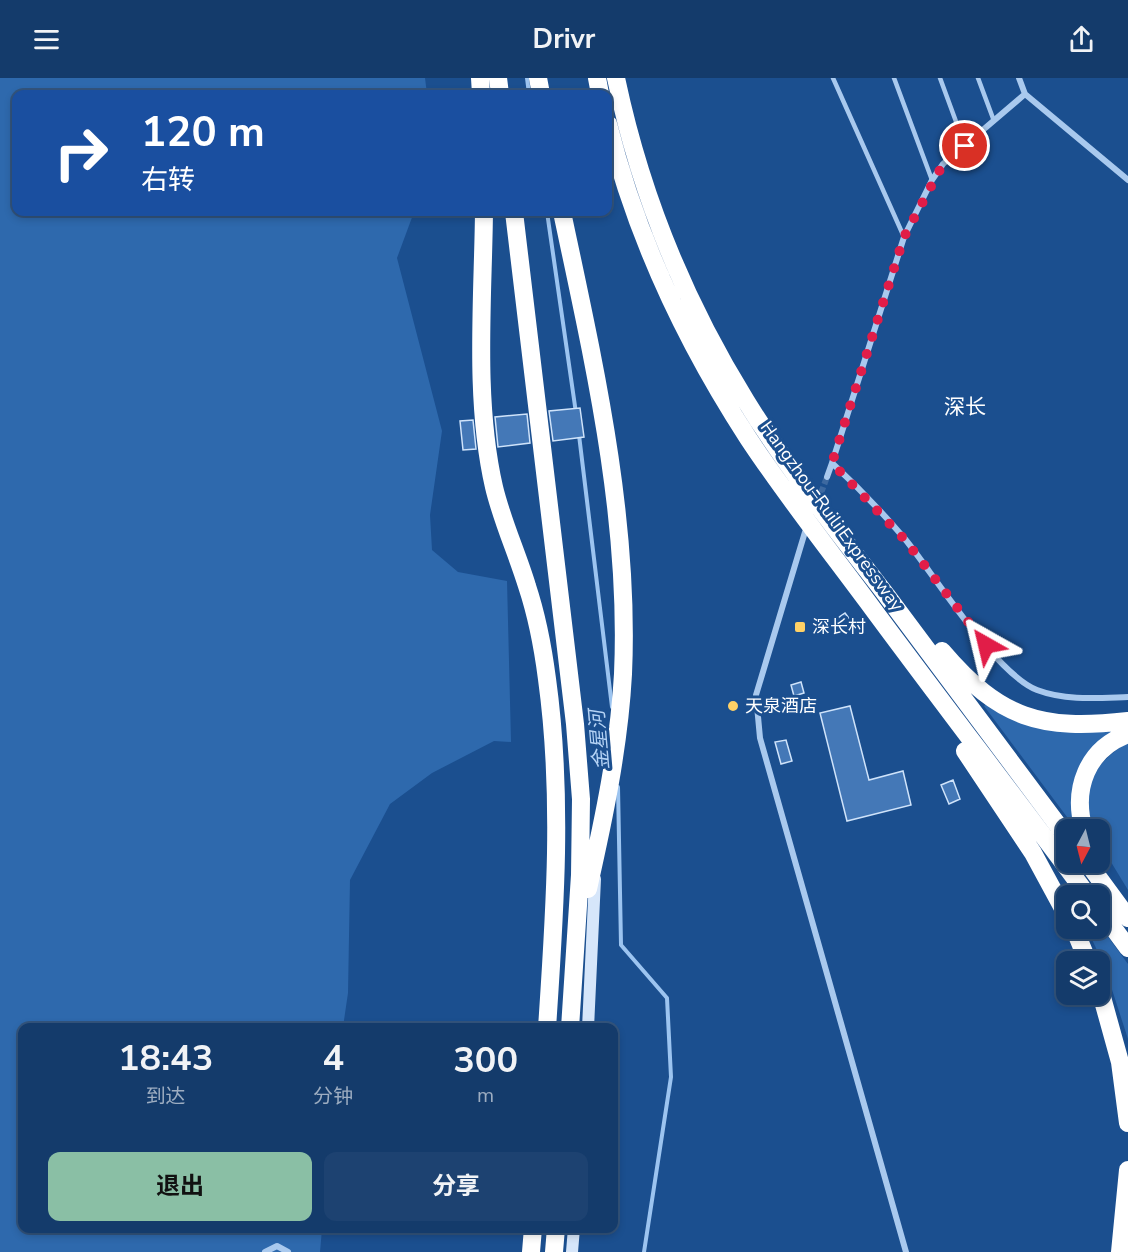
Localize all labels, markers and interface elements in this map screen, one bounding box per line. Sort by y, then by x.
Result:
text: Drivr [533,21,595,58]
icon: menu [30,23,63,56]
icon: share [1065,23,1098,56]
text: 120 m [141,104,265,161]
icon: right [42,114,120,192]
pin [939,120,990,171]
icon: arrive [948,129,981,162]
text: 右转 [141,162,195,199]
district label: 深长 [944,393,986,421]
street label: Hangzhou–Ruili Expressway [755,416,910,616]
position arrow [954,613,1018,677]
place label: 深长村 [812,615,866,639]
marker: 深长村 [793,620,807,634]
place label: 天泉酒店 [745,694,817,718]
marker: 天泉酒店 [726,699,740,713]
water label: 金星河 [583,705,616,771]
north arrow [1056,819,1110,873]
map controls [1056,819,1110,1005]
button: search [1056,885,1110,939]
button: layers [1056,951,1110,1005]
text: 18:43 [118,1034,213,1083]
text: 4 [322,1034,344,1083]
text: 300 [453,1036,518,1085]
text: m [477,1082,494,1109]
text: 到达 [146,1083,186,1110]
text: 分钟 [313,1083,353,1110]
button: 退出 [48,1152,312,1221]
button: 分享 [324,1152,588,1221]

